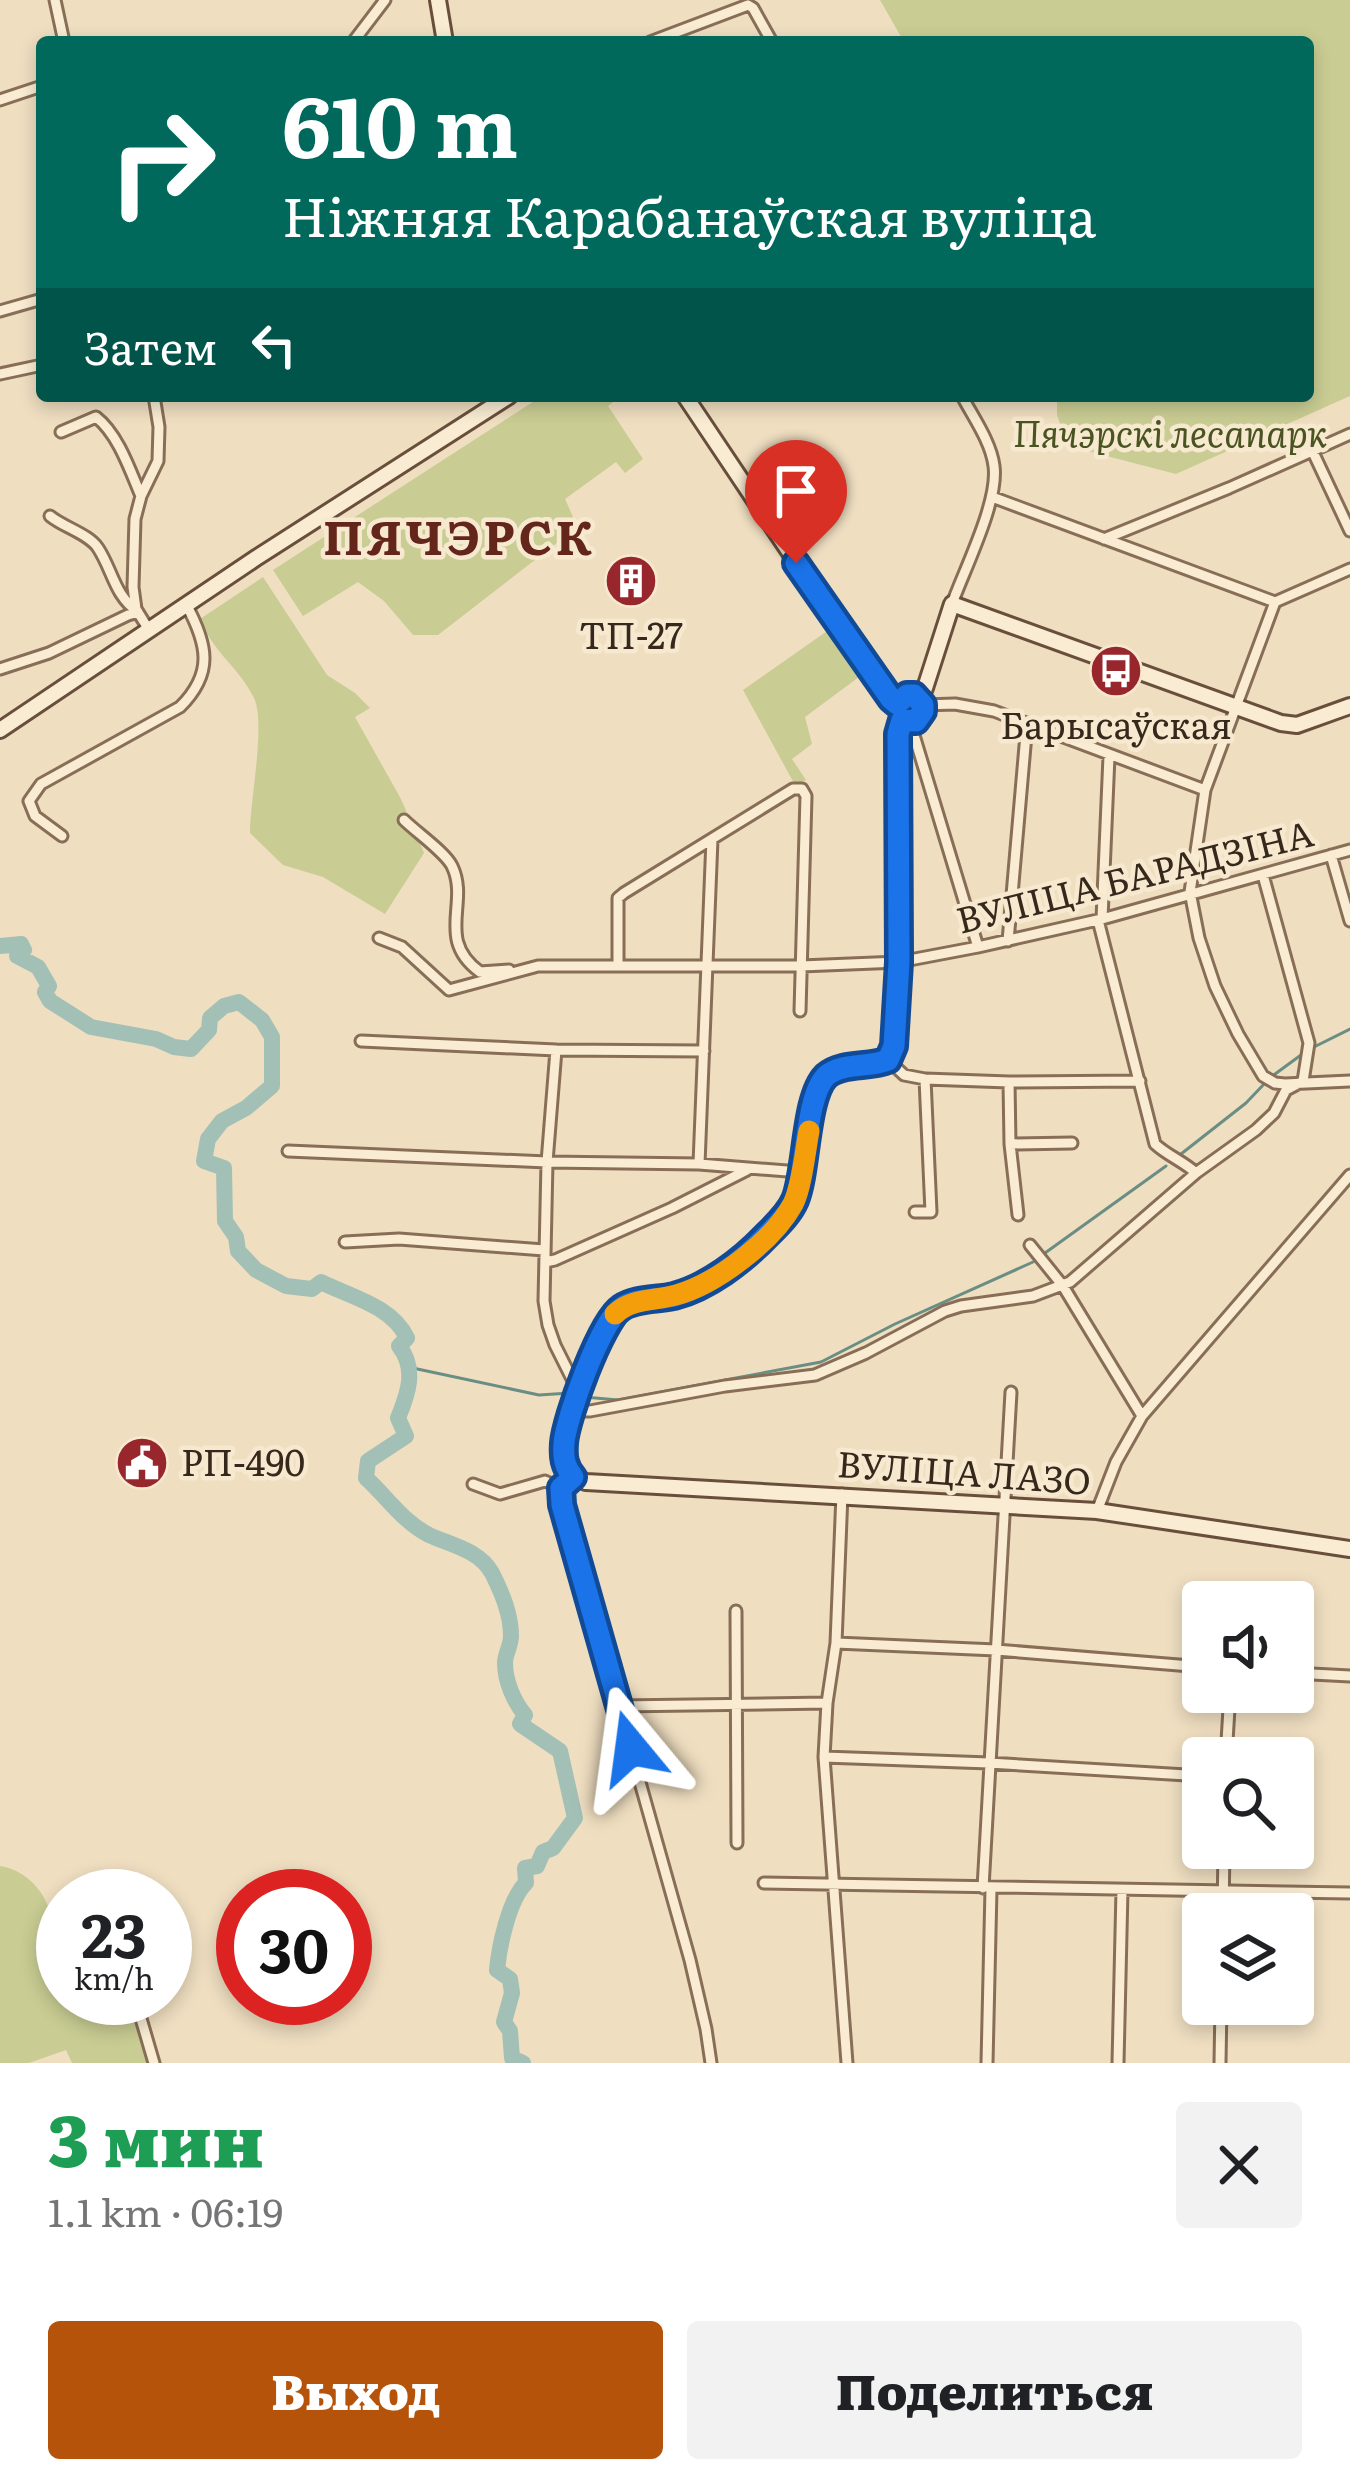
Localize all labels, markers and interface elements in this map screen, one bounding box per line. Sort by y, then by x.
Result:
text: 610 m [282,59,518,184]
icon: right [84,84,240,240]
text: Ніжняя Карабанаўская вуліца [282,173,1096,254]
text: Затем [84,312,217,379]
icon: left [241,312,307,378]
park label: Пячэрскі лесапарк [1013,405,1327,458]
pin [745,440,847,563]
icon: arrive [763,458,829,524]
district label: ПЯЧЭРСК [323,499,595,570]
building icon: ТП-27 [603,553,659,609]
place label: ТП-27 [579,607,683,660]
bus stop icon: Барысаўская [1088,643,1144,699]
place label: Барысаўская [1000,697,1232,750]
street label: ВУЛІЦА БАРАДЗІНА [950,805,1318,945]
place label: РП-490 [181,1434,305,1487]
public building icon: РП-490 [114,1435,170,1491]
street label: ВУЛІЦА ЛАЗО [836,1435,1093,1506]
map controls [1182,1581,1314,2025]
button: sound [1182,1581,1314,1713]
position arrow [568,1685,694,1811]
button: search [1182,1737,1314,1869]
speed limit sign: 30 [216,1869,372,2025]
text: 23 [81,1887,147,1976]
button: layers [1182,1893,1314,2025]
text: km/h [74,1955,154,1999]
text: 3 мин [48,2082,264,2189]
button: close [1176,2102,1302,2228]
text: 1.1 km · 06:19 [48,2181,283,2239]
button: Выход [48,2321,663,2459]
button: Поделиться [687,2321,1302,2459]

